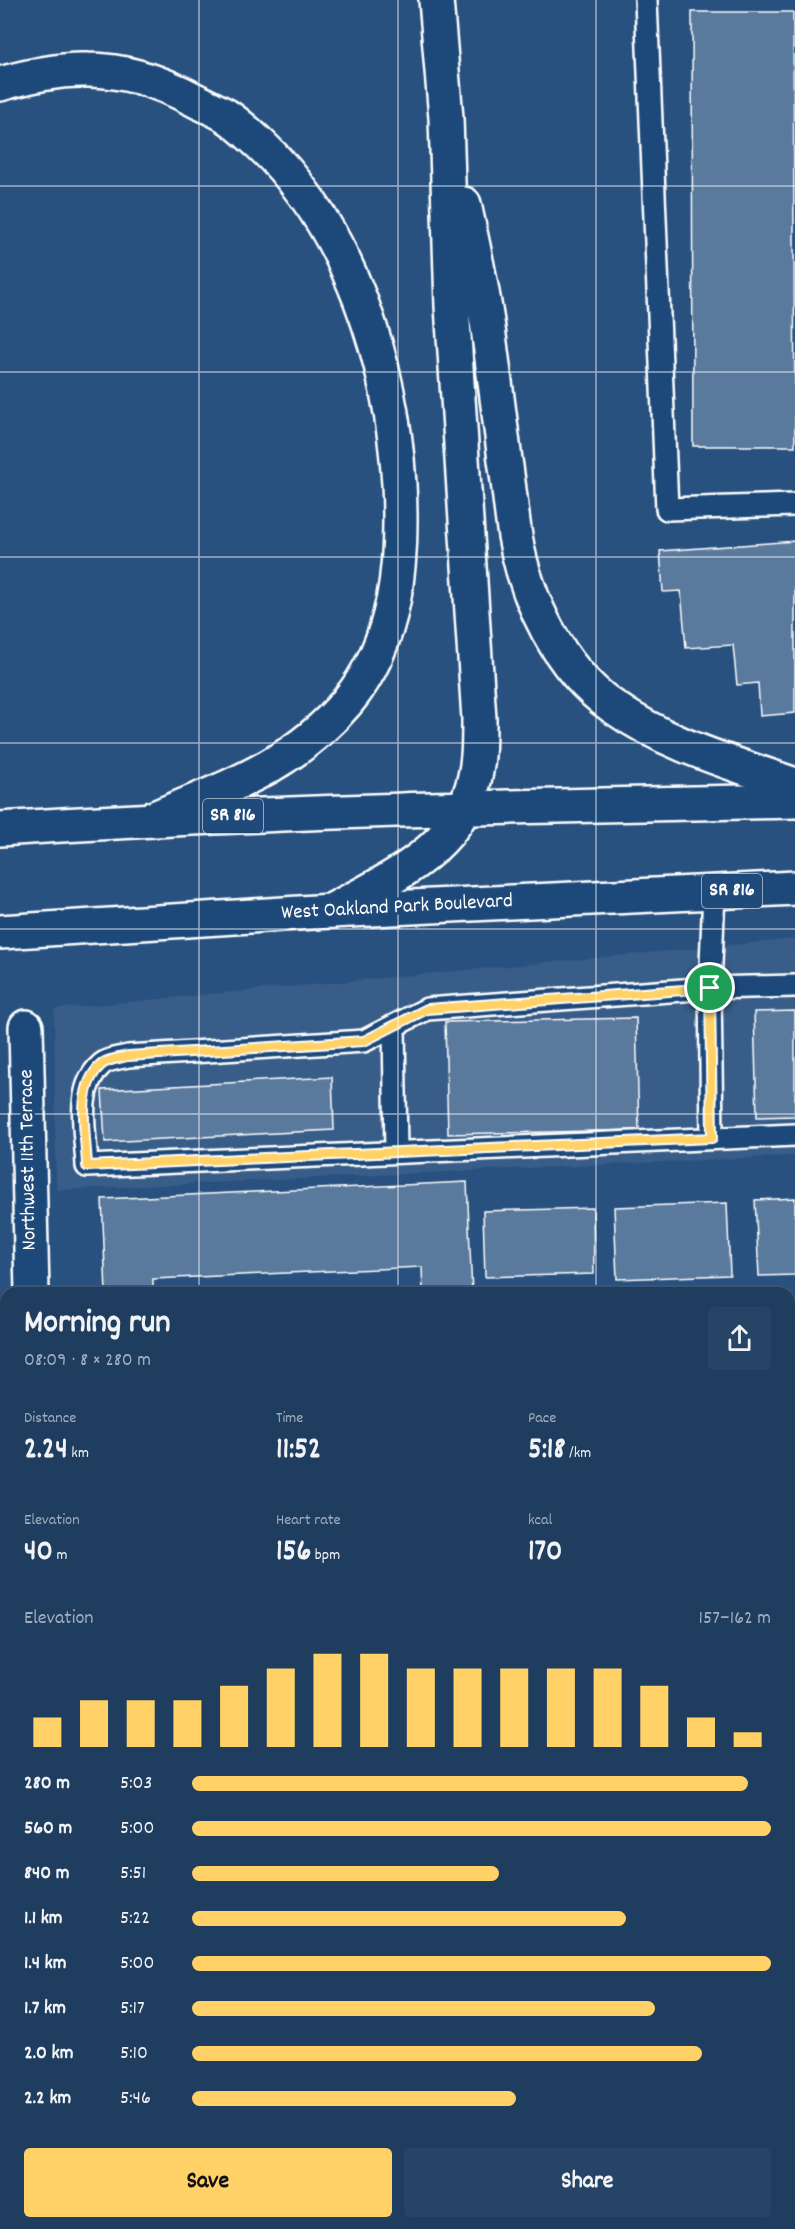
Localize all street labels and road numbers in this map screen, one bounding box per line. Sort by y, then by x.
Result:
road number: SR 816 [203,799,263,833]
road number: SR 816 [702,874,762,908]
street label: West Oakland Park Boulevard [280,887,514,929]
street label: Northwest 11th Terrace [12,1069,46,1251]

